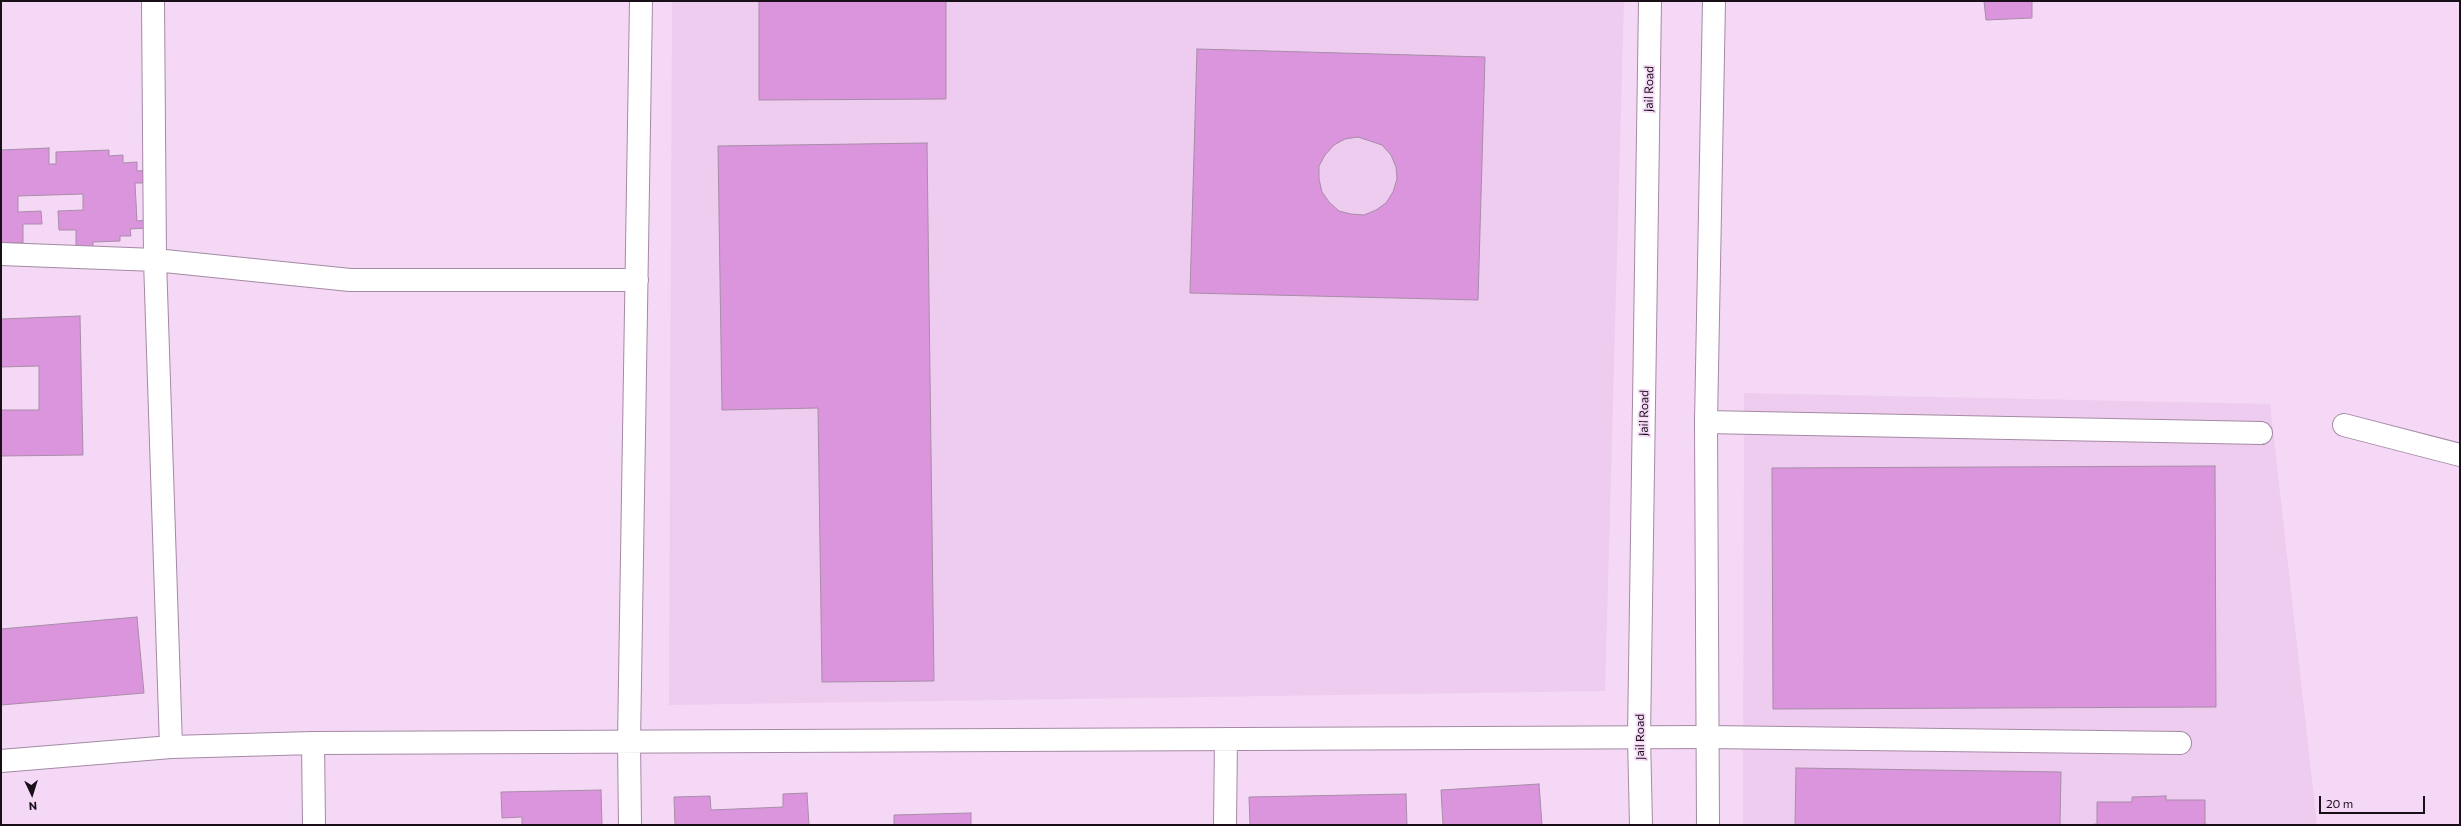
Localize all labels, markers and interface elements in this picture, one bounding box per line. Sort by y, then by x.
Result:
street label: Jail Road [1641,66,1657,112]
street label: Jail Road [1636,390,1652,436]
street label: Jail Road [1633,714,1647,760]
north arrow [12,774,52,814]
scale bar [2321,788,2427,814]
text: 20 m [2326,796,2353,810]
text: N [28,800,37,813]

